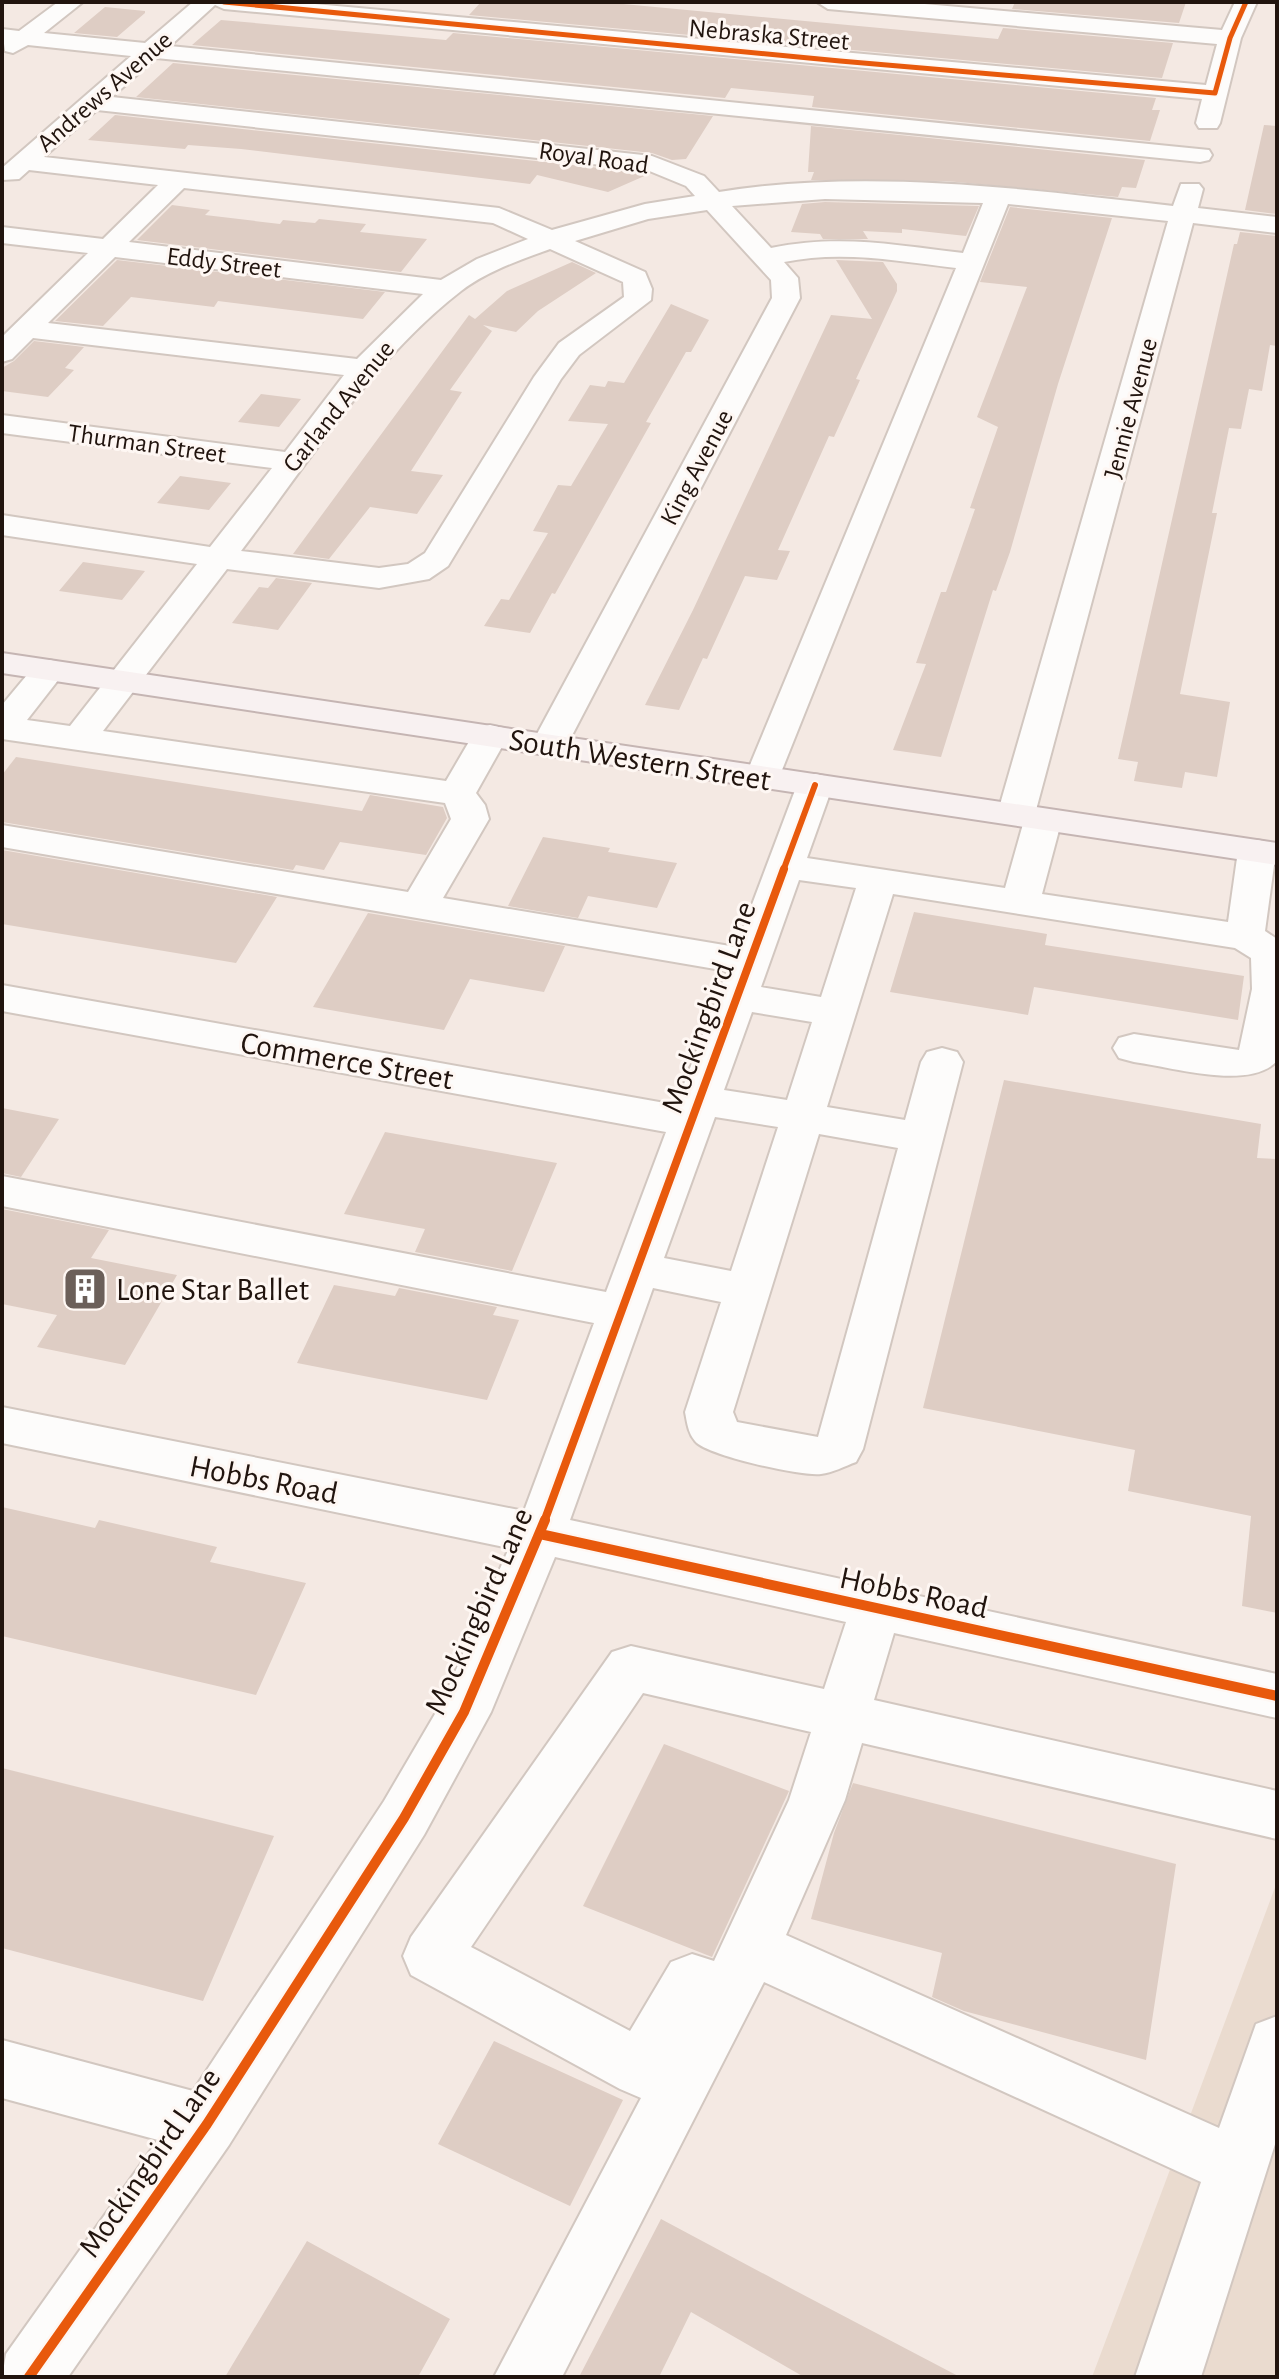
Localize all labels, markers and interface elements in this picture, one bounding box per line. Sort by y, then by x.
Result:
street label: Nebraska Street [688,15,850,55]
street label: Andrews Avenue [32,26,177,157]
street label: Royal Road [537,137,651,179]
street label: Eddy Street [165,243,283,283]
street label: Jennie Avenue [1100,335,1162,481]
street label: Garland Avenue [278,336,399,477]
street label: King Avenue [656,405,738,530]
street label: Thurman Street [66,420,227,468]
street label: South Western Street [507,724,773,796]
street label: Mockingbird Lane [656,897,762,1117]
street label: Commerce Street [238,1027,455,1095]
building icon: Lone Star Ballet [61,1265,109,1313]
place label: Lone Star Ballet [116,1274,309,1306]
street label: Hobbs Road [187,1450,341,1510]
street label: Mockingbird Lane [419,1503,539,1720]
street label: Hobbs Road [837,1562,991,1624]
street label: Mockingbird Lane [73,2062,227,2263]

